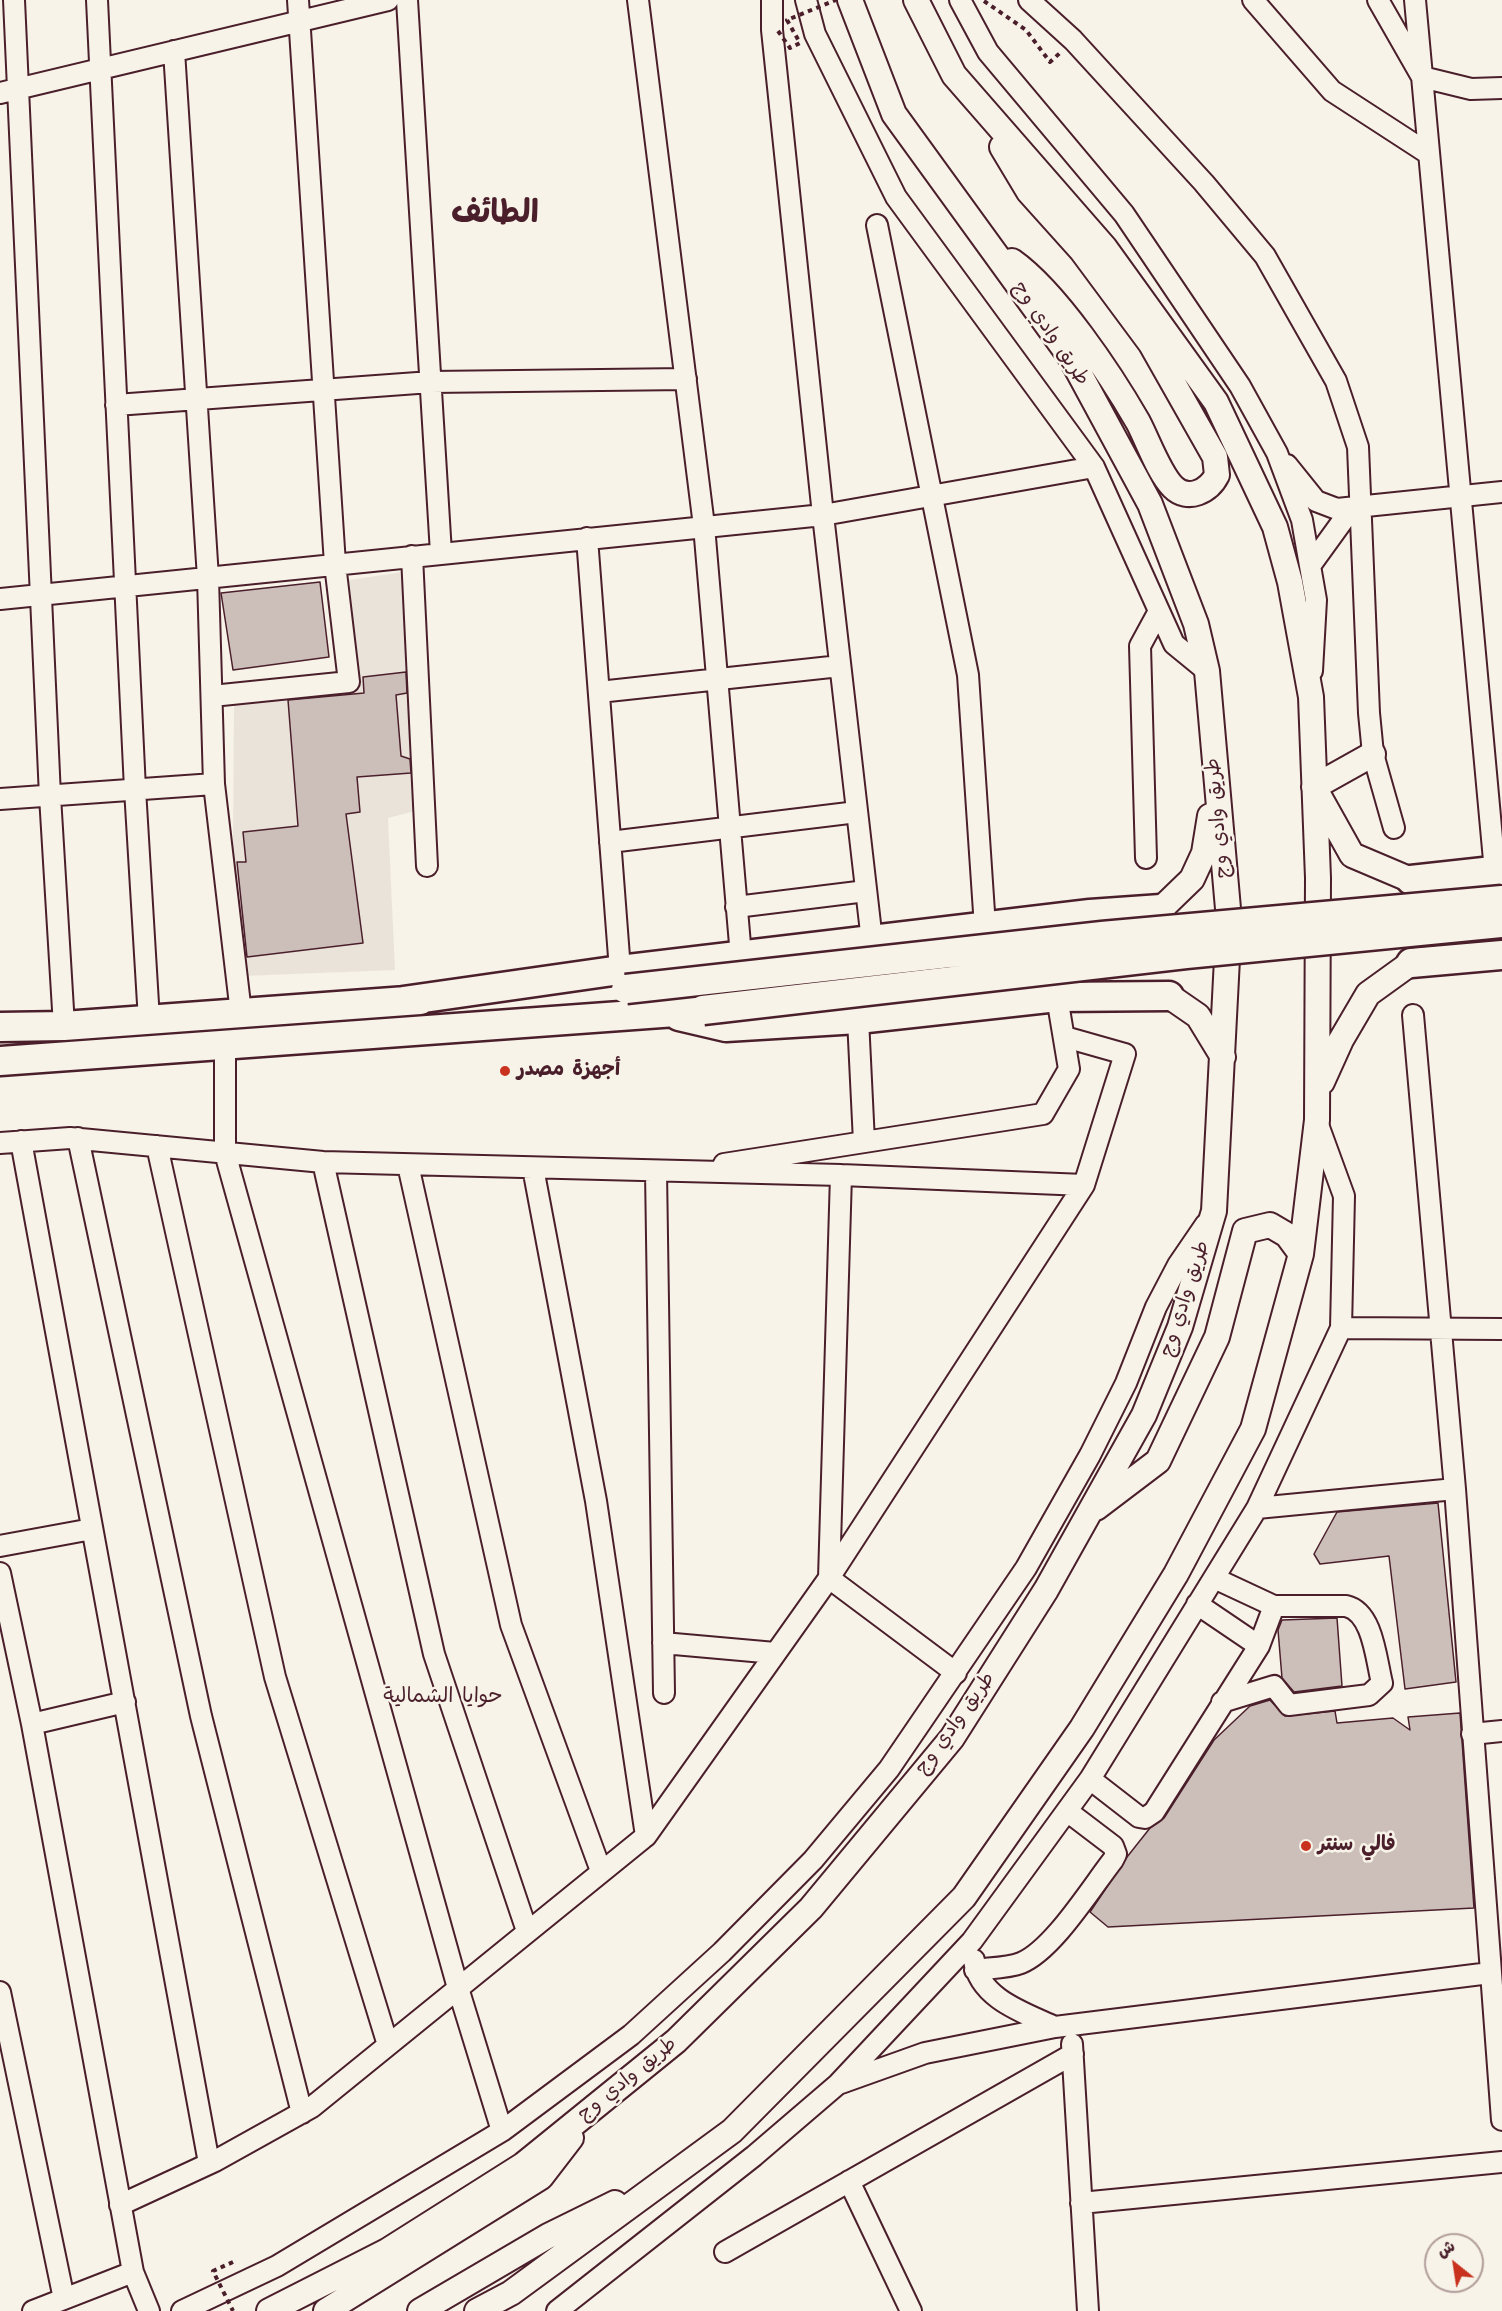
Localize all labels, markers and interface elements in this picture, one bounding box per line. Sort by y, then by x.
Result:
district label: الطائف [451,196,539,234]
street label: طريق وادي وج [1006,277,1094,391]
street label: طريق وادي وج [1202,757,1236,879]
place label: أجهزة مصدر [517,1059,620,1083]
marker: أجهزة مصدر [498,1064,512,1078]
street label: طريق وادي وج [1156,1238,1216,1360]
street label: طريق وادي وج [911,1668,1001,1780]
district label: حوايا الشمالية [383,1685,503,1711]
place label: فالي سنتر [1318,1834,1396,1858]
marker: فالي سنتر [1299,1839,1313,1853]
street label: طريق وادي وج [574,2033,682,2127]
north arrow [1424,2233,1484,2293]
text: ش [1433,2235,1459,2263]

